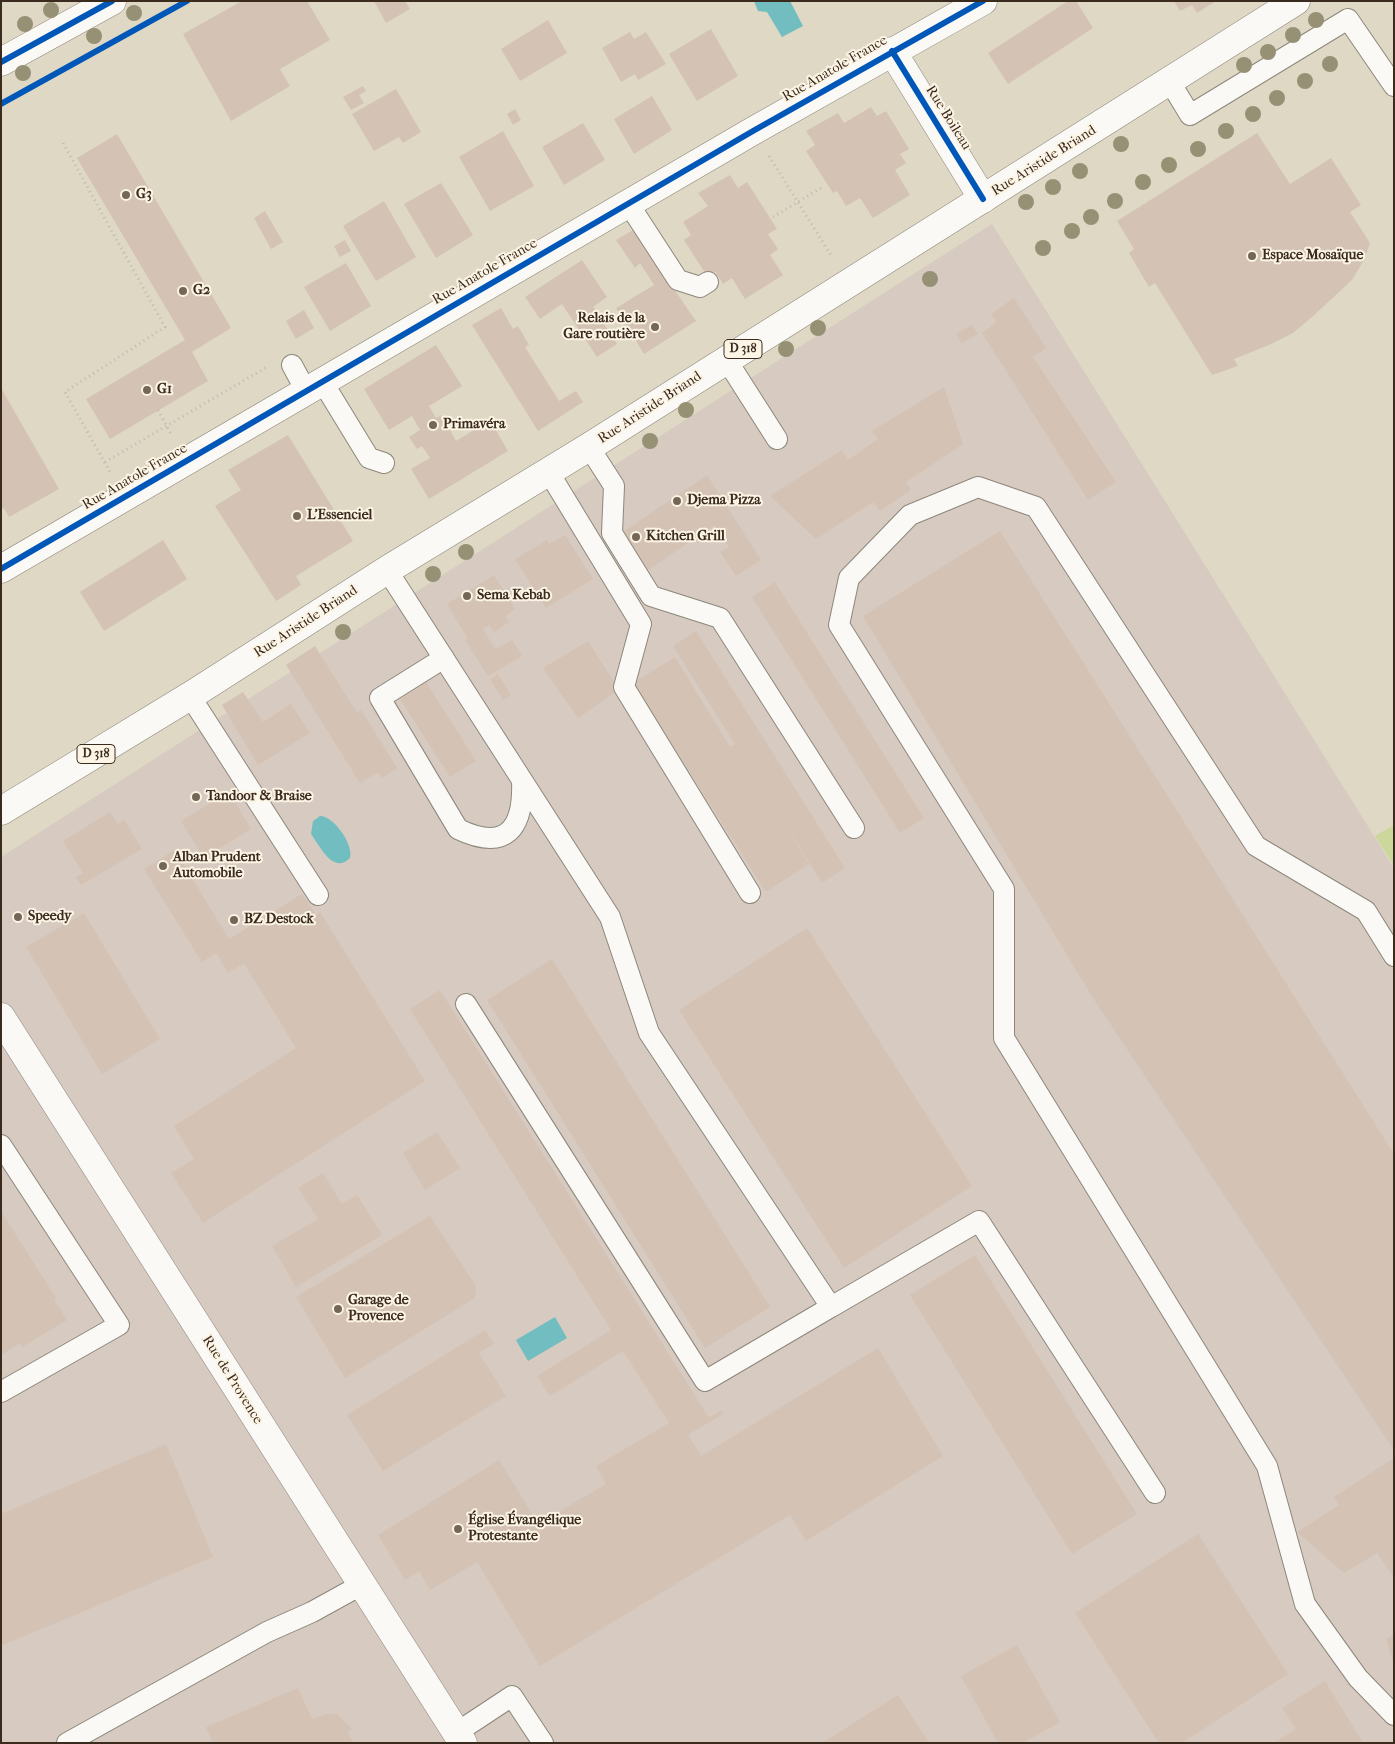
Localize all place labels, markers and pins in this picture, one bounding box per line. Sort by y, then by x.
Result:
place label: G3 [136,187,152,203]
marker: G3 [120,189,132,201]
place label: Espace Mosaïque [1262,248,1363,264]
marker: Espace Mosaïque [1246,250,1258,262]
place label: G2 [193,283,210,299]
marker: G2 [177,285,189,297]
place label: Relais de la Gare routière [563,311,645,344]
marker: Relais de la Gare routière [649,321,661,333]
place label: G1 [157,382,172,398]
marker: G1 [141,384,153,396]
place label: Primavéra [443,417,505,433]
marker: Primavéra [427,419,439,431]
place label: Djema Pizza [687,493,761,509]
marker: Djema Pizza [671,495,683,507]
place label: L'Essenciel [307,508,372,524]
marker: L'Essenciel [291,510,303,522]
place label: Kitchen Grill [646,529,725,545]
marker: Kitchen Grill [630,531,642,543]
place label: Sema Kebab [477,588,550,604]
marker: Sema Kebab [461,590,473,602]
place label: Tandoor & Braise [206,789,312,805]
marker: Tandoor & Braise [190,791,202,803]
place label: Alban Prudent Automobile [173,850,261,882]
marker: Alban Prudent Automobile [157,860,169,872]
place label: Speedy [28,909,72,925]
marker: Speedy [12,911,24,923]
place label: BZ Destock [244,912,314,928]
marker: BZ Destock [228,914,240,926]
place label: Garage de Provence [348,1293,409,1325]
marker: Garage de Provence [332,1303,344,1315]
place label: Église Évangélique Protestante [468,1513,581,1545]
marker: Église Évangélique Protestante [452,1523,464,1535]

